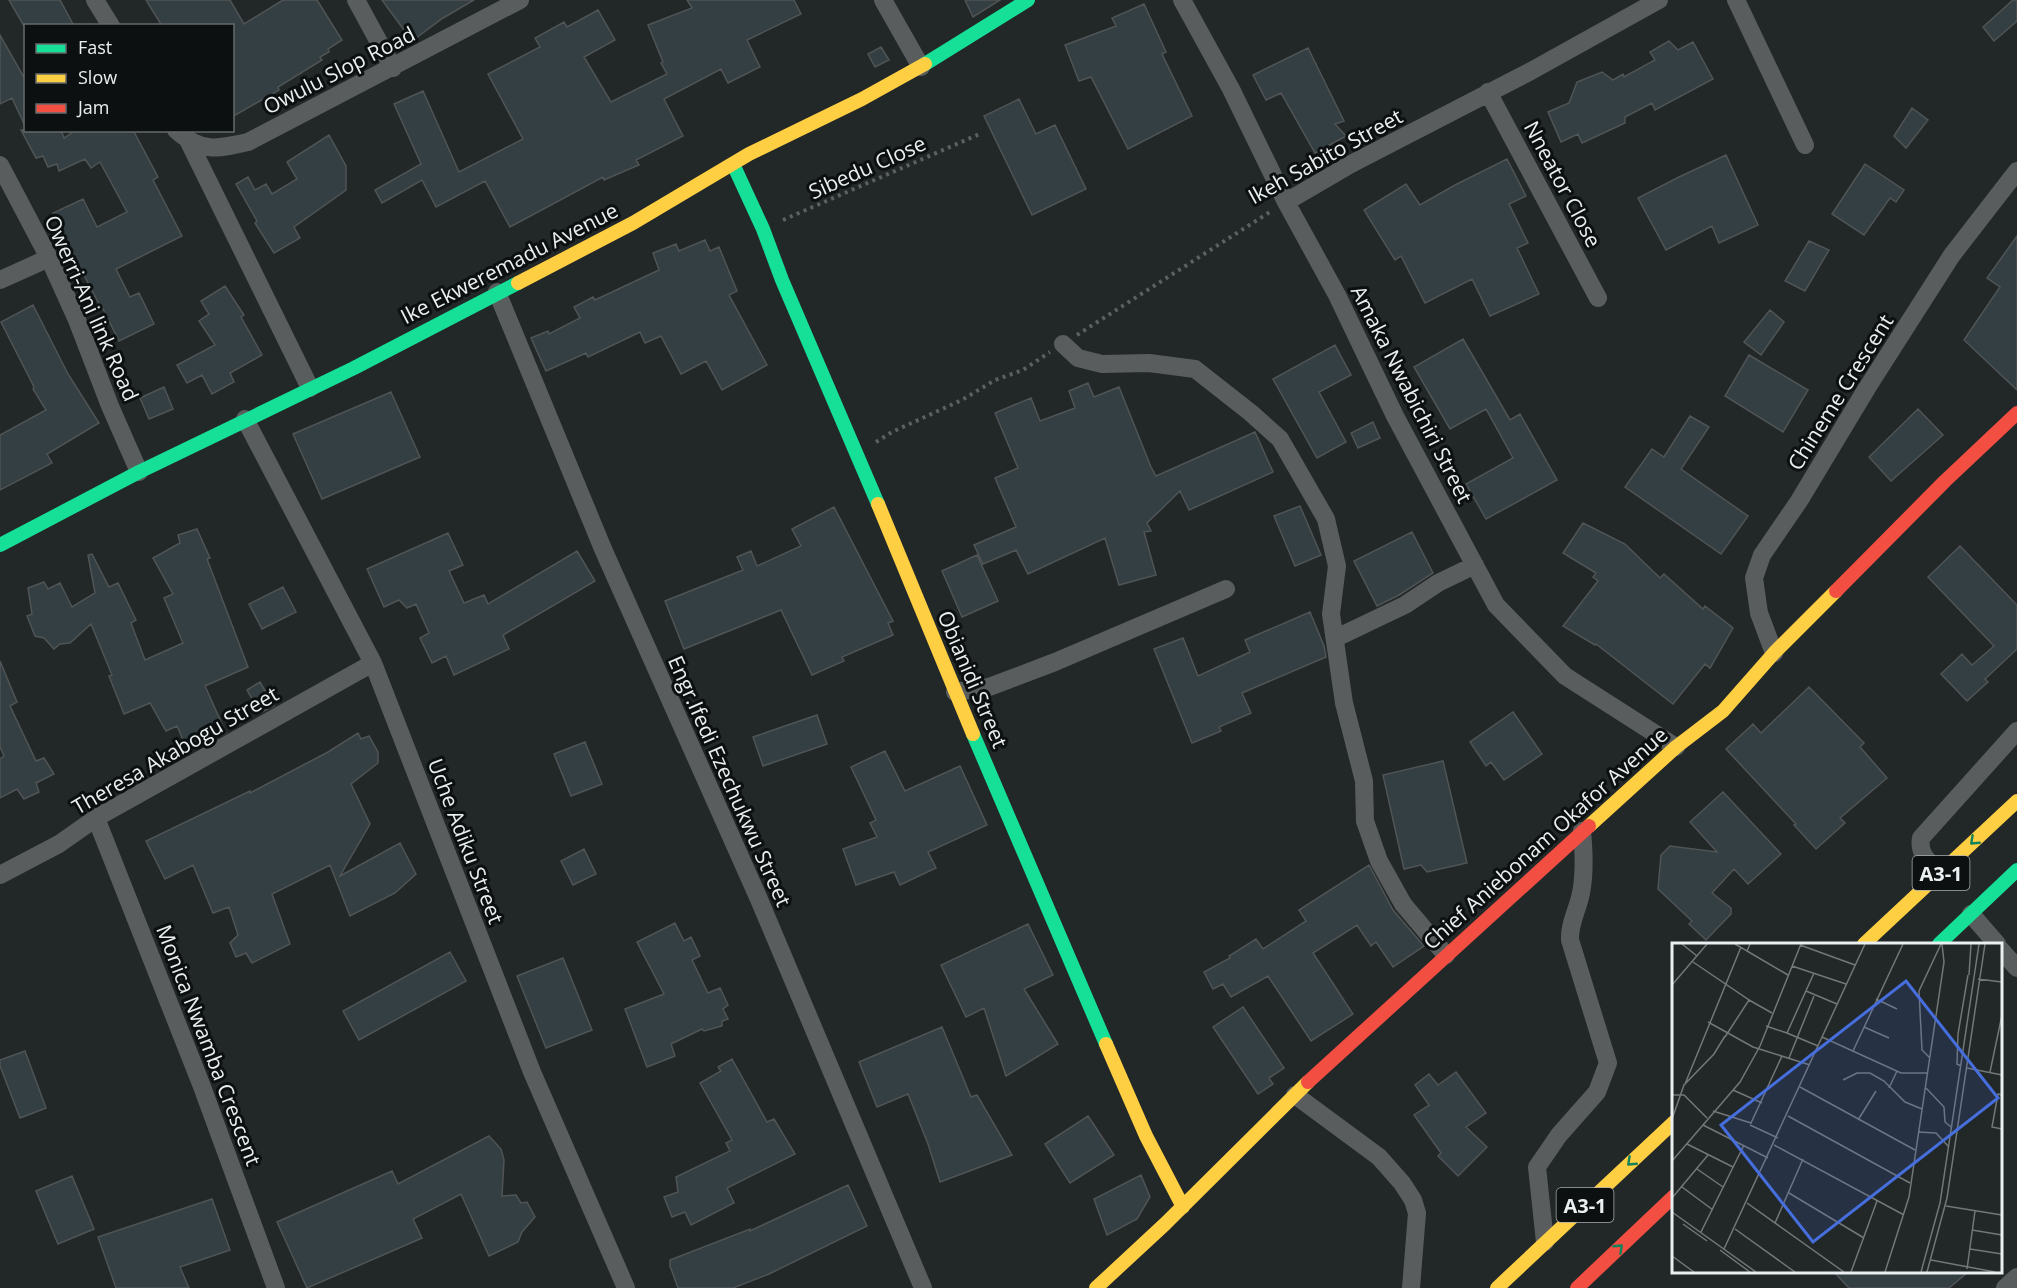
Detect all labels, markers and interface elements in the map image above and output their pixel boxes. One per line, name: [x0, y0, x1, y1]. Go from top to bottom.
street label: Owulu Slop Road: [258, 20, 420, 120]
legend: [24, 24, 234, 132]
text: Fast: [78, 35, 112, 59]
text: Slow: [78, 65, 117, 89]
text: Jam: [76, 95, 110, 119]
street label: Ikeh Sabito Street: [1243, 102, 1407, 210]
street label: Nneator Close: [1518, 116, 1608, 252]
street label: Sibedu Close: [804, 129, 930, 205]
street label: Ike Ekweremadu Avenue: [395, 196, 623, 330]
street label: Owerri-Ani link Road: [38, 211, 146, 405]
street label: Amaka Nwabichiri Street: [1345, 280, 1479, 508]
street label: Chineme Crescent: [1781, 309, 1899, 475]
street label: Obianidi Street: [931, 606, 1015, 752]
street label: Engr.Ifedi Ezechukwu Street: [662, 651, 798, 911]
street label: Theresa Akabogu Street: [67, 679, 283, 821]
street label: Chief Aniebonam Okafor Avenue: [1417, 721, 1673, 955]
street label: Uche Adiku Street: [422, 754, 510, 928]
one-way arrow: [1971, 834, 1981, 845]
road number: A3-1: [1912, 856, 1970, 890]
street label: Monica Nwamba Crescent: [150, 921, 268, 1169]
inset map: [1672, 943, 2002, 1273]
one-way arrow: [1627, 1155, 1638, 1166]
road number: A3-1: [1556, 1188, 1614, 1222]
one-way arrow: [1612, 1244, 1623, 1255]

